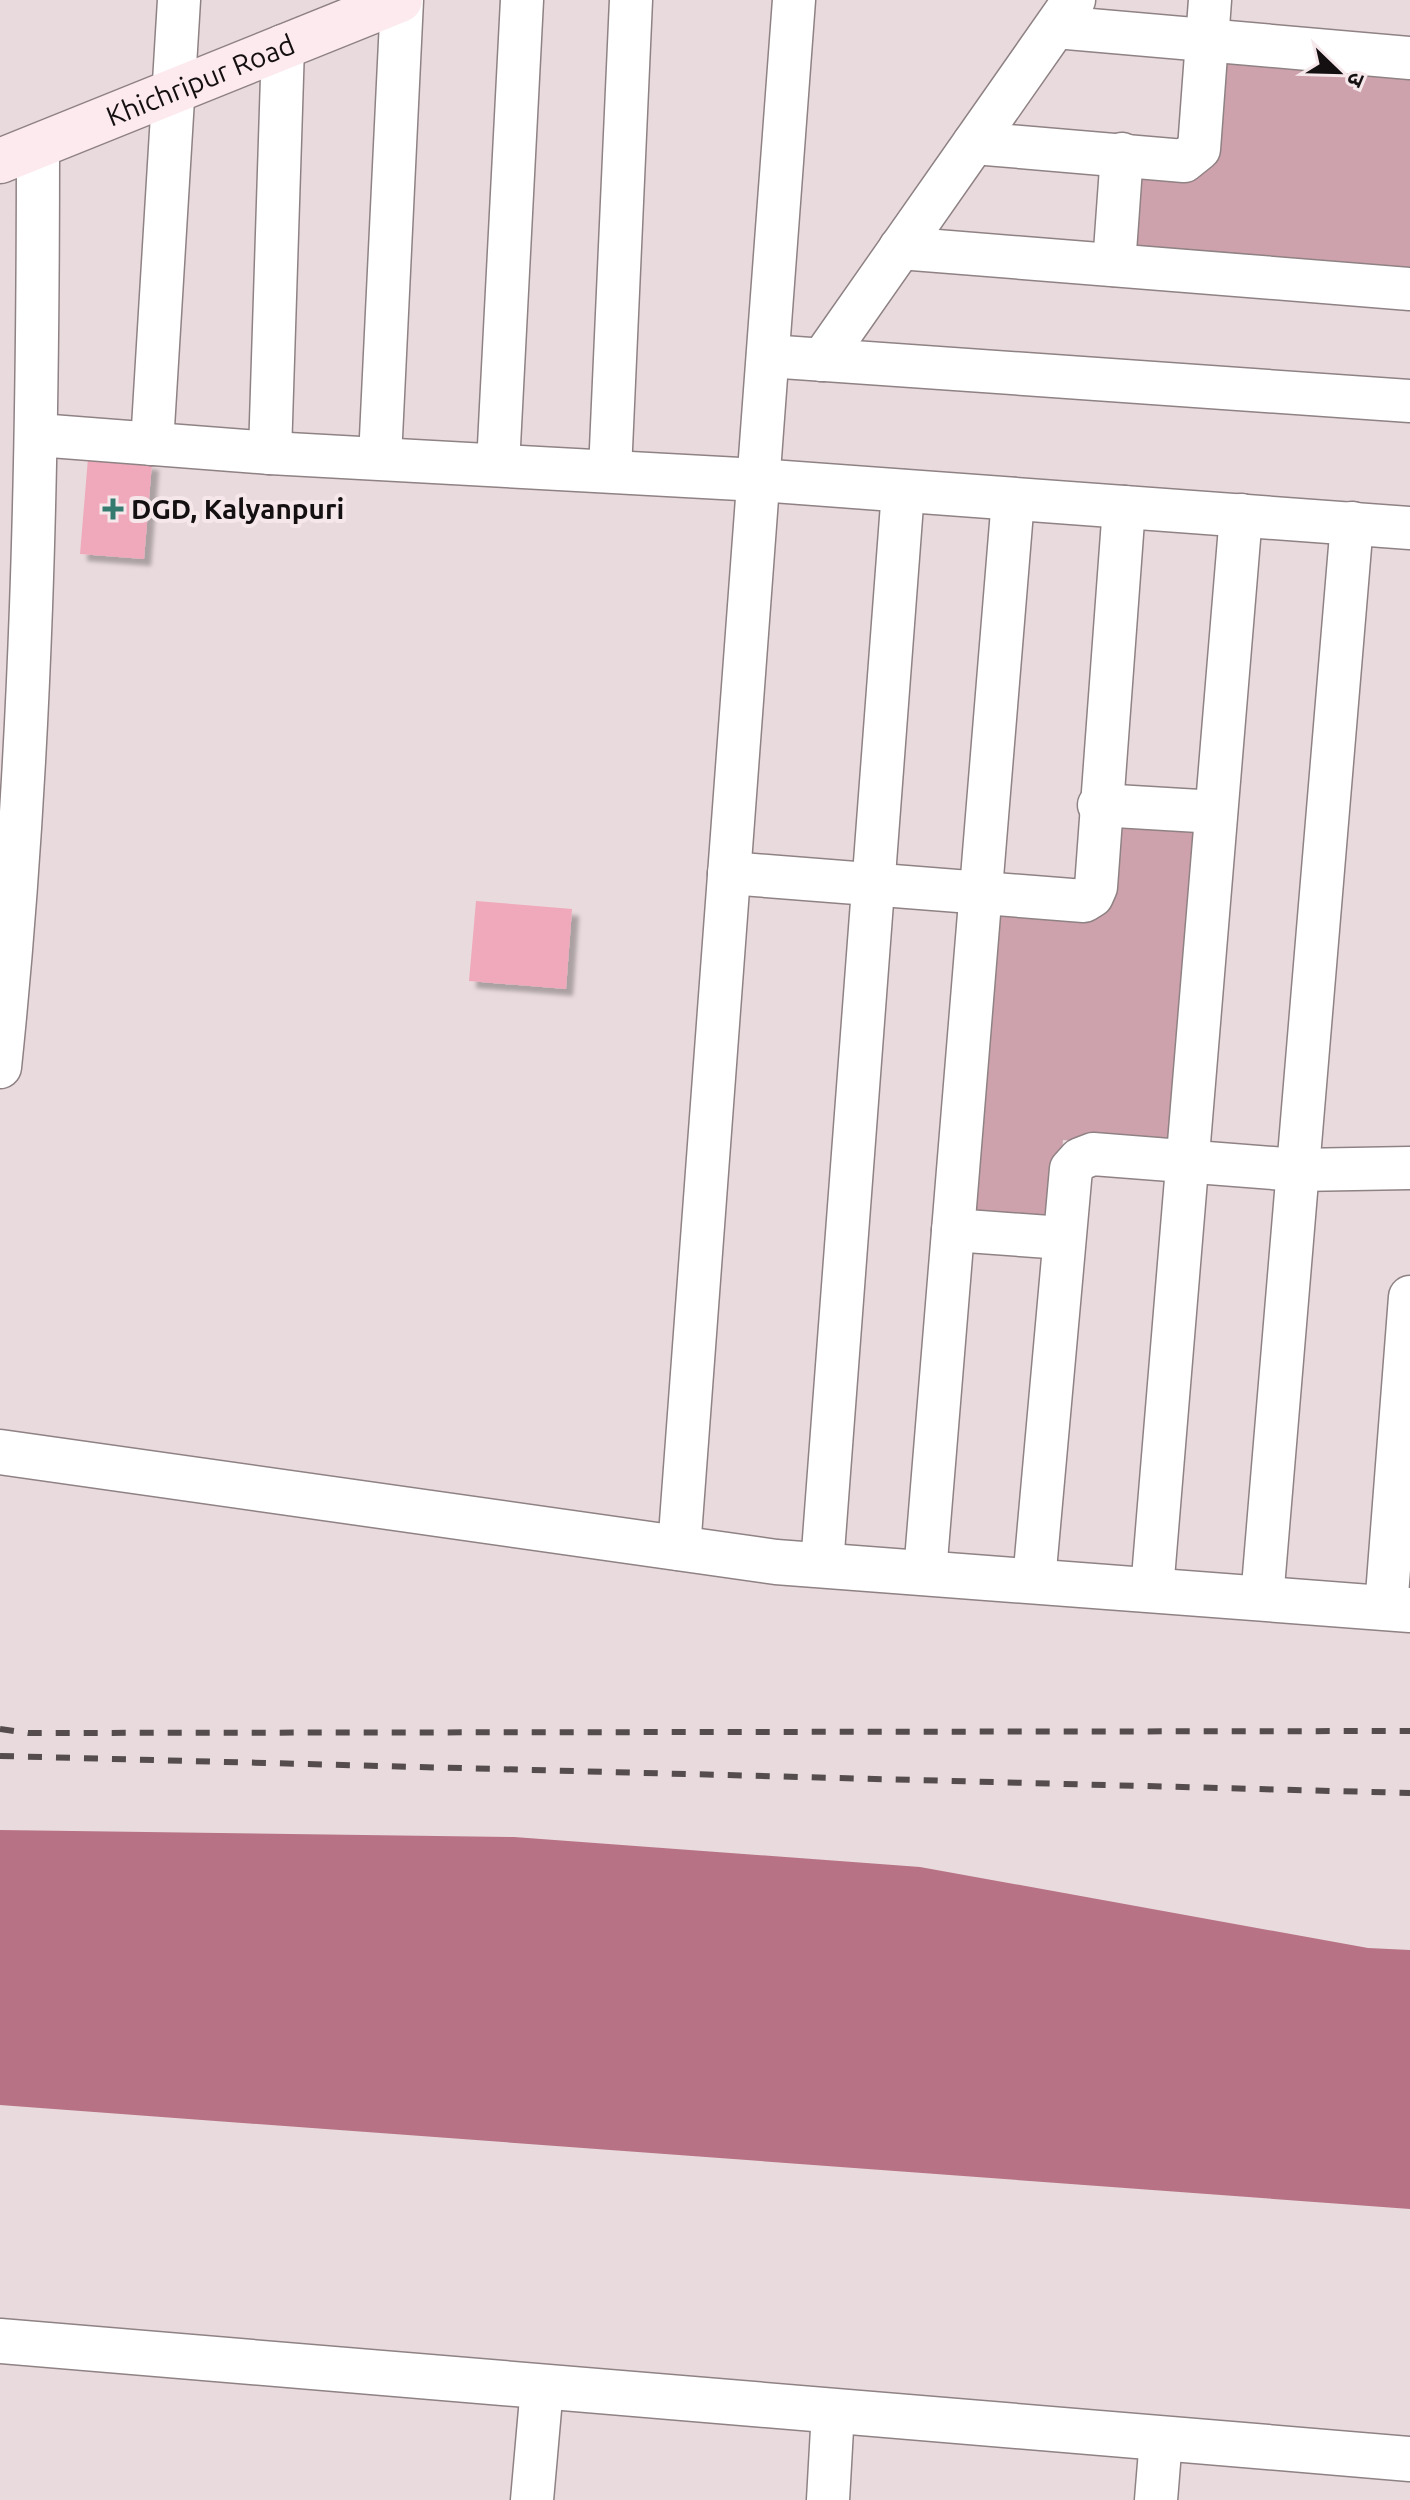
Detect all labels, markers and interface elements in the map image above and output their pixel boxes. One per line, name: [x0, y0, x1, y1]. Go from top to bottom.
street label: Khichripur Road: [101, 28, 299, 132]
north arrow: [1298, 32, 1378, 112]
text: उ: [1342, 69, 1371, 92]
place label: DGD, Kalyanpuri: [131, 493, 344, 524]
marker: DGD, Kalyanpuri: [102, 498, 124, 520]

